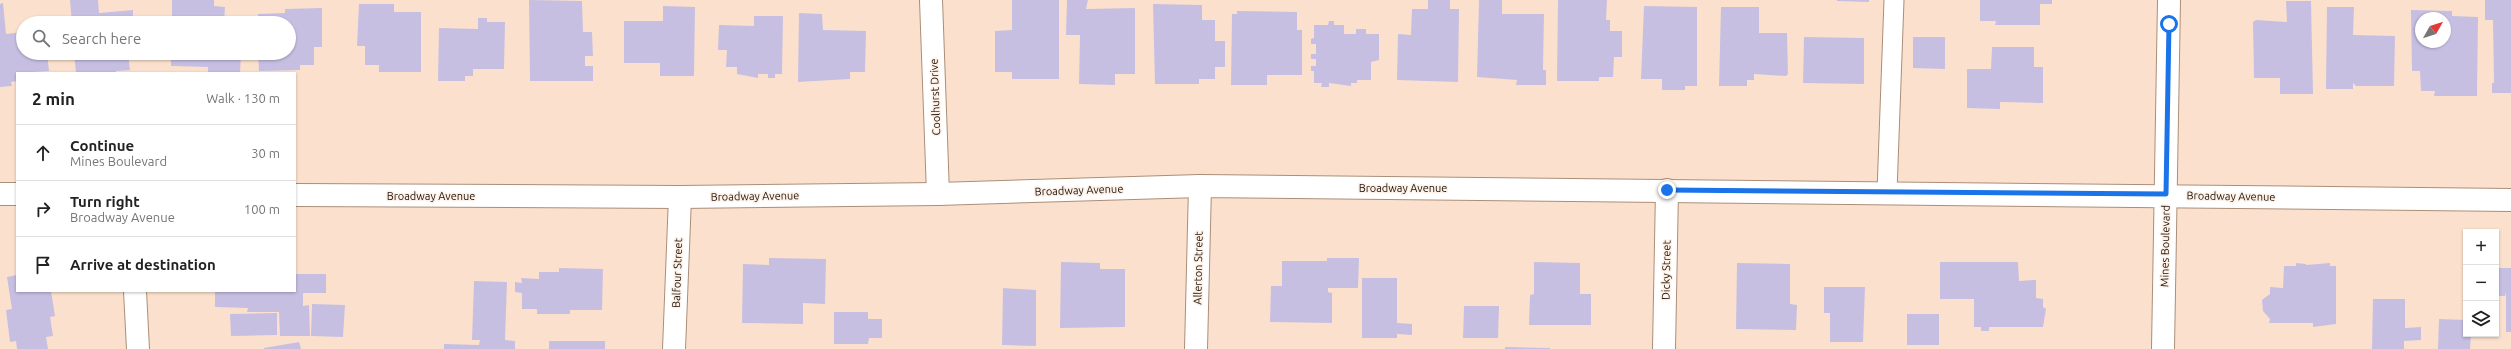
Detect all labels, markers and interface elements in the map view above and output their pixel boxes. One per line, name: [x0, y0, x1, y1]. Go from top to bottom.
north arrow: [2415, 12, 2451, 48]
route start: [2160, 15, 2178, 33]
search box: [16, 16, 296, 60]
icon: search: [30, 27, 52, 49]
text: Search here: [62, 30, 141, 47]
street label: Coolhurst Drive: [928, 58, 942, 136]
text: 2 min: [32, 89, 75, 108]
text: Walk · 130 m: [206, 91, 280, 105]
text: Continue: [70, 137, 134, 154]
icon: ahead: [32, 142, 54, 164]
text: 30 m: [251, 146, 280, 160]
text: Mines Boulevard: [70, 154, 167, 168]
route end: [1658, 181, 1676, 199]
street label: Broadway Avenue: [1034, 182, 1124, 198]
street label: Broadway Avenue: [1359, 182, 1447, 194]
street label: Broadway Avenue: [711, 189, 799, 203]
street label: Broadway Avenue: [2187, 189, 2275, 203]
street label: Broadway Avenue: [387, 190, 475, 202]
text: Turn right: [70, 193, 140, 210]
icon: right: [32, 198, 54, 220]
text: 100 m: [244, 202, 280, 216]
street label: Mines Boulevard: [2158, 205, 2172, 287]
text: Broadway Avenue: [70, 210, 175, 224]
map controls: [2463, 229, 2499, 337]
button: +: [2463, 229, 2499, 265]
street label: Allerton Street: [1191, 231, 1205, 305]
street label: Balfour Street: [670, 237, 684, 308]
street label: Dicky Street: [1659, 239, 1673, 300]
icon: arrive: [32, 254, 54, 276]
text: Arrive at destination: [70, 256, 216, 273]
button: −: [2463, 265, 2499, 301]
button: layers: [2463, 301, 2499, 337]

